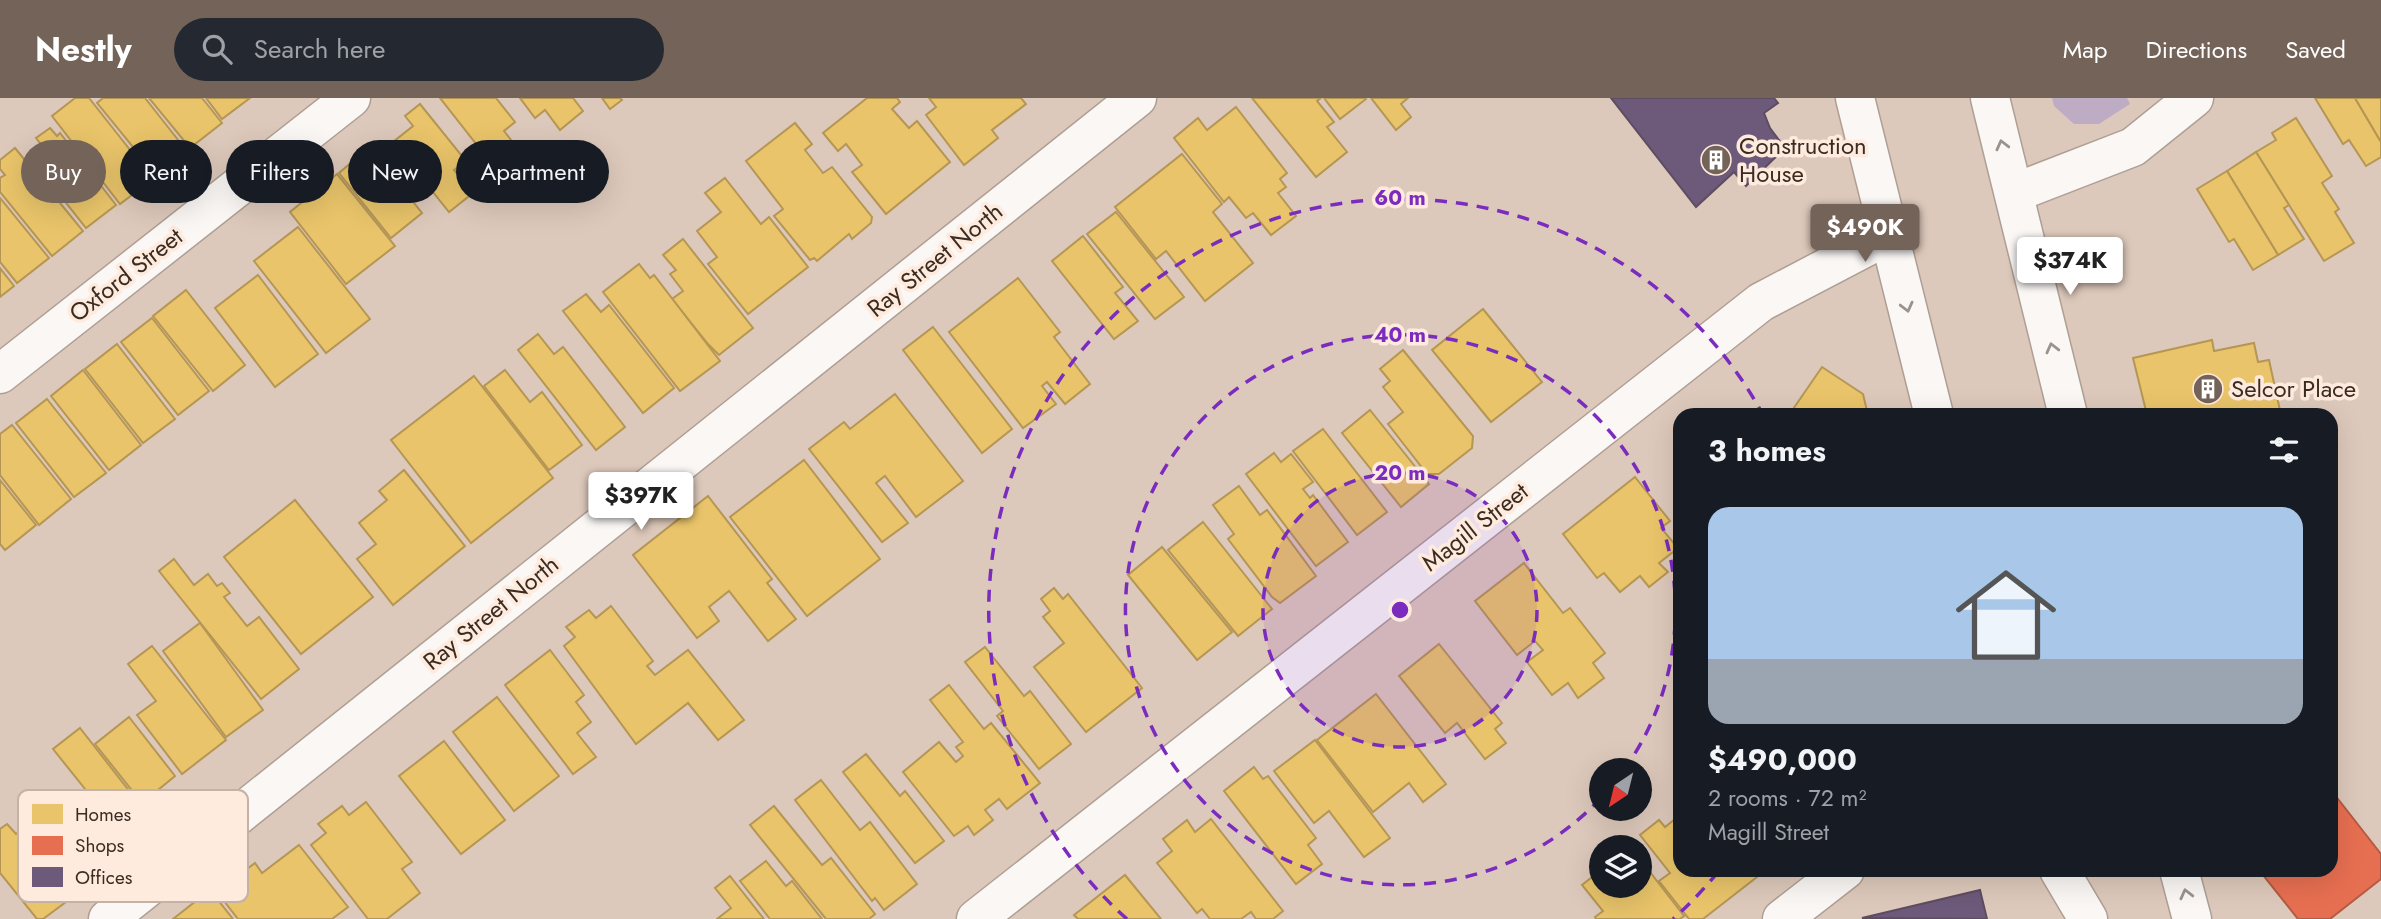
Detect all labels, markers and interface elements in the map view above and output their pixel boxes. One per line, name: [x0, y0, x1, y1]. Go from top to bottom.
search box: [174, 18, 664, 81]
text: Nestly: [35, 26, 132, 73]
icon: search: [198, 30, 236, 68]
text: Search here: [254, 30, 385, 68]
text: Map: [2063, 32, 2108, 67]
text: Directions: [2146, 32, 2247, 67]
text: Saved: [2285, 32, 2346, 67]
place label: Construction House: [1739, 128, 1867, 191]
one-way arrow: [1996, 139, 2010, 151]
chip: Buy: [21, 140, 106, 203]
chip: Rent: [120, 140, 212, 203]
chip: Filters: [226, 140, 334, 203]
chip: New: [348, 140, 442, 203]
chip: Apartment: [456, 140, 609, 203]
building icon: Construction House: [1699, 143, 1733, 177]
text: 60 m: [1374, 183, 1426, 213]
street label: Ray Street North: [859, 194, 1010, 325]
pin: $490K: [1816, 204, 1914, 264]
text: $490K: [1826, 210, 1904, 244]
street label: Oxford Street: [62, 219, 190, 330]
pin: $374K: [2021, 238, 2119, 297]
text: $374K: [2033, 243, 2107, 277]
one-way arrow: [1899, 301, 1913, 313]
text: 40 m: [1374, 320, 1426, 350]
one-way arrow: [2046, 343, 2060, 355]
place label: Selcor Place: [2231, 371, 2356, 406]
building icon: Selcor Place: [2191, 372, 2225, 406]
text: 3 homes: [1708, 429, 1826, 472]
icon: filters: [2265, 431, 2303, 469]
text: 20 m: [1374, 458, 1426, 488]
pin: $397K: [592, 472, 690, 532]
street label: Magill Street: [1414, 474, 1535, 579]
text: $397K: [604, 478, 678, 512]
street label: Ray Street North: [415, 547, 566, 678]
icon: home: [1943, 552, 2069, 678]
centre of rings: [1388, 598, 1412, 622]
text: $490,000: [1708, 738, 1857, 781]
north arrow: [1589, 758, 1652, 821]
map controls: [1589, 758, 1652, 898]
text: 2 rooms · 72 m²: [1708, 781, 1867, 815]
legend: [18, 790, 248, 902]
text: Homes: [75, 801, 132, 828]
text: Magill Street: [1708, 815, 1829, 849]
text: Shops: [75, 832, 125, 859]
button: layers: [1589, 835, 1652, 898]
text: Offices: [75, 864, 133, 891]
one-way arrow: [2180, 889, 2194, 901]

